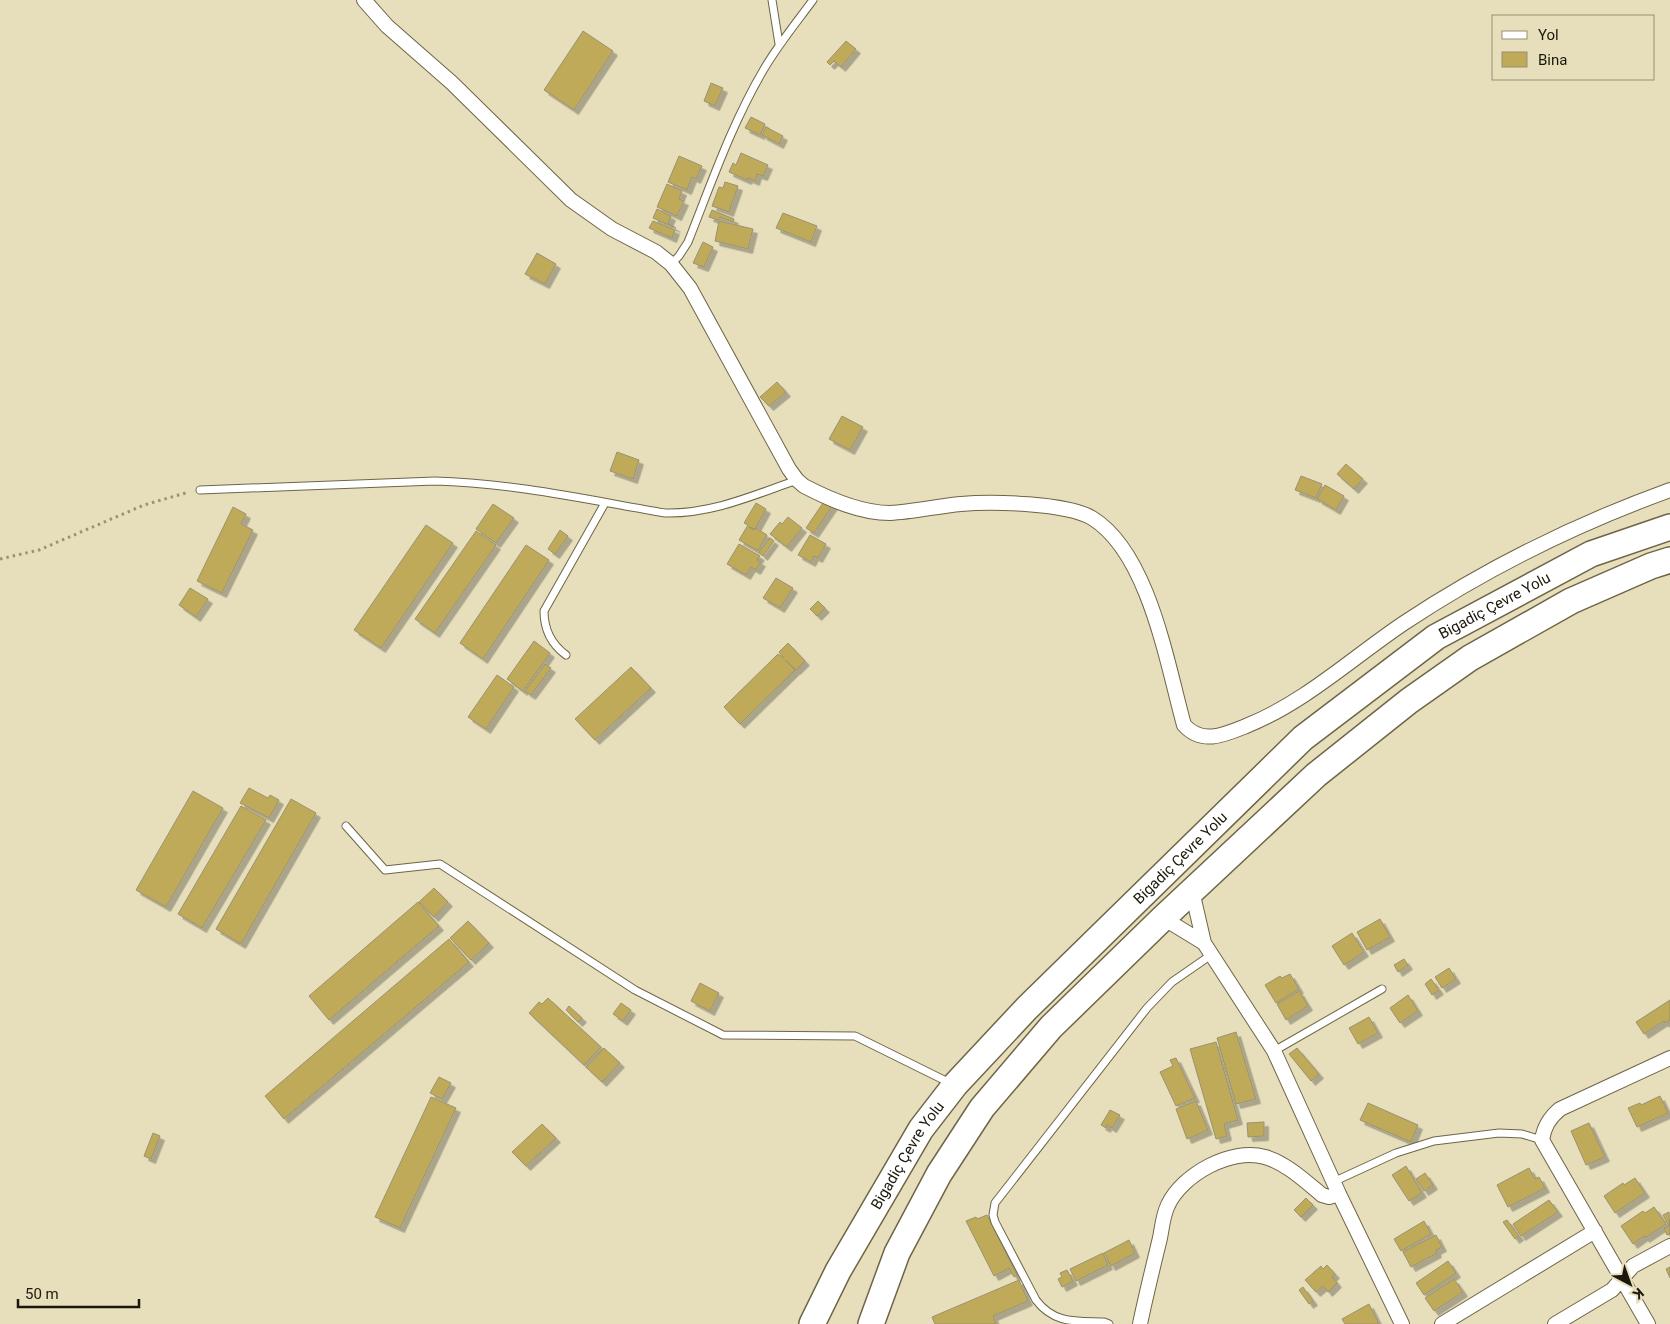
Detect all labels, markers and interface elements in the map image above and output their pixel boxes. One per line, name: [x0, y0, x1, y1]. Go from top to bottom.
legend: [1492, 15, 1655, 80]
text: Yol: [1538, 26, 1559, 44]
text: Bina: [1538, 51, 1567, 69]
street label: Bigadiç Çevre Yolu: [1436, 568, 1553, 643]
street label: Bigadiç Çevre Yolu: [1130, 808, 1231, 908]
street label: Bigadiç Çevre Yolu: [867, 1098, 948, 1213]
north arrow: [1605, 1259, 1655, 1309]
scale bar: [18, 1276, 139, 1308]
text: 50 m: [25, 1285, 59, 1303]
text: K: [1630, 1285, 1647, 1303]

